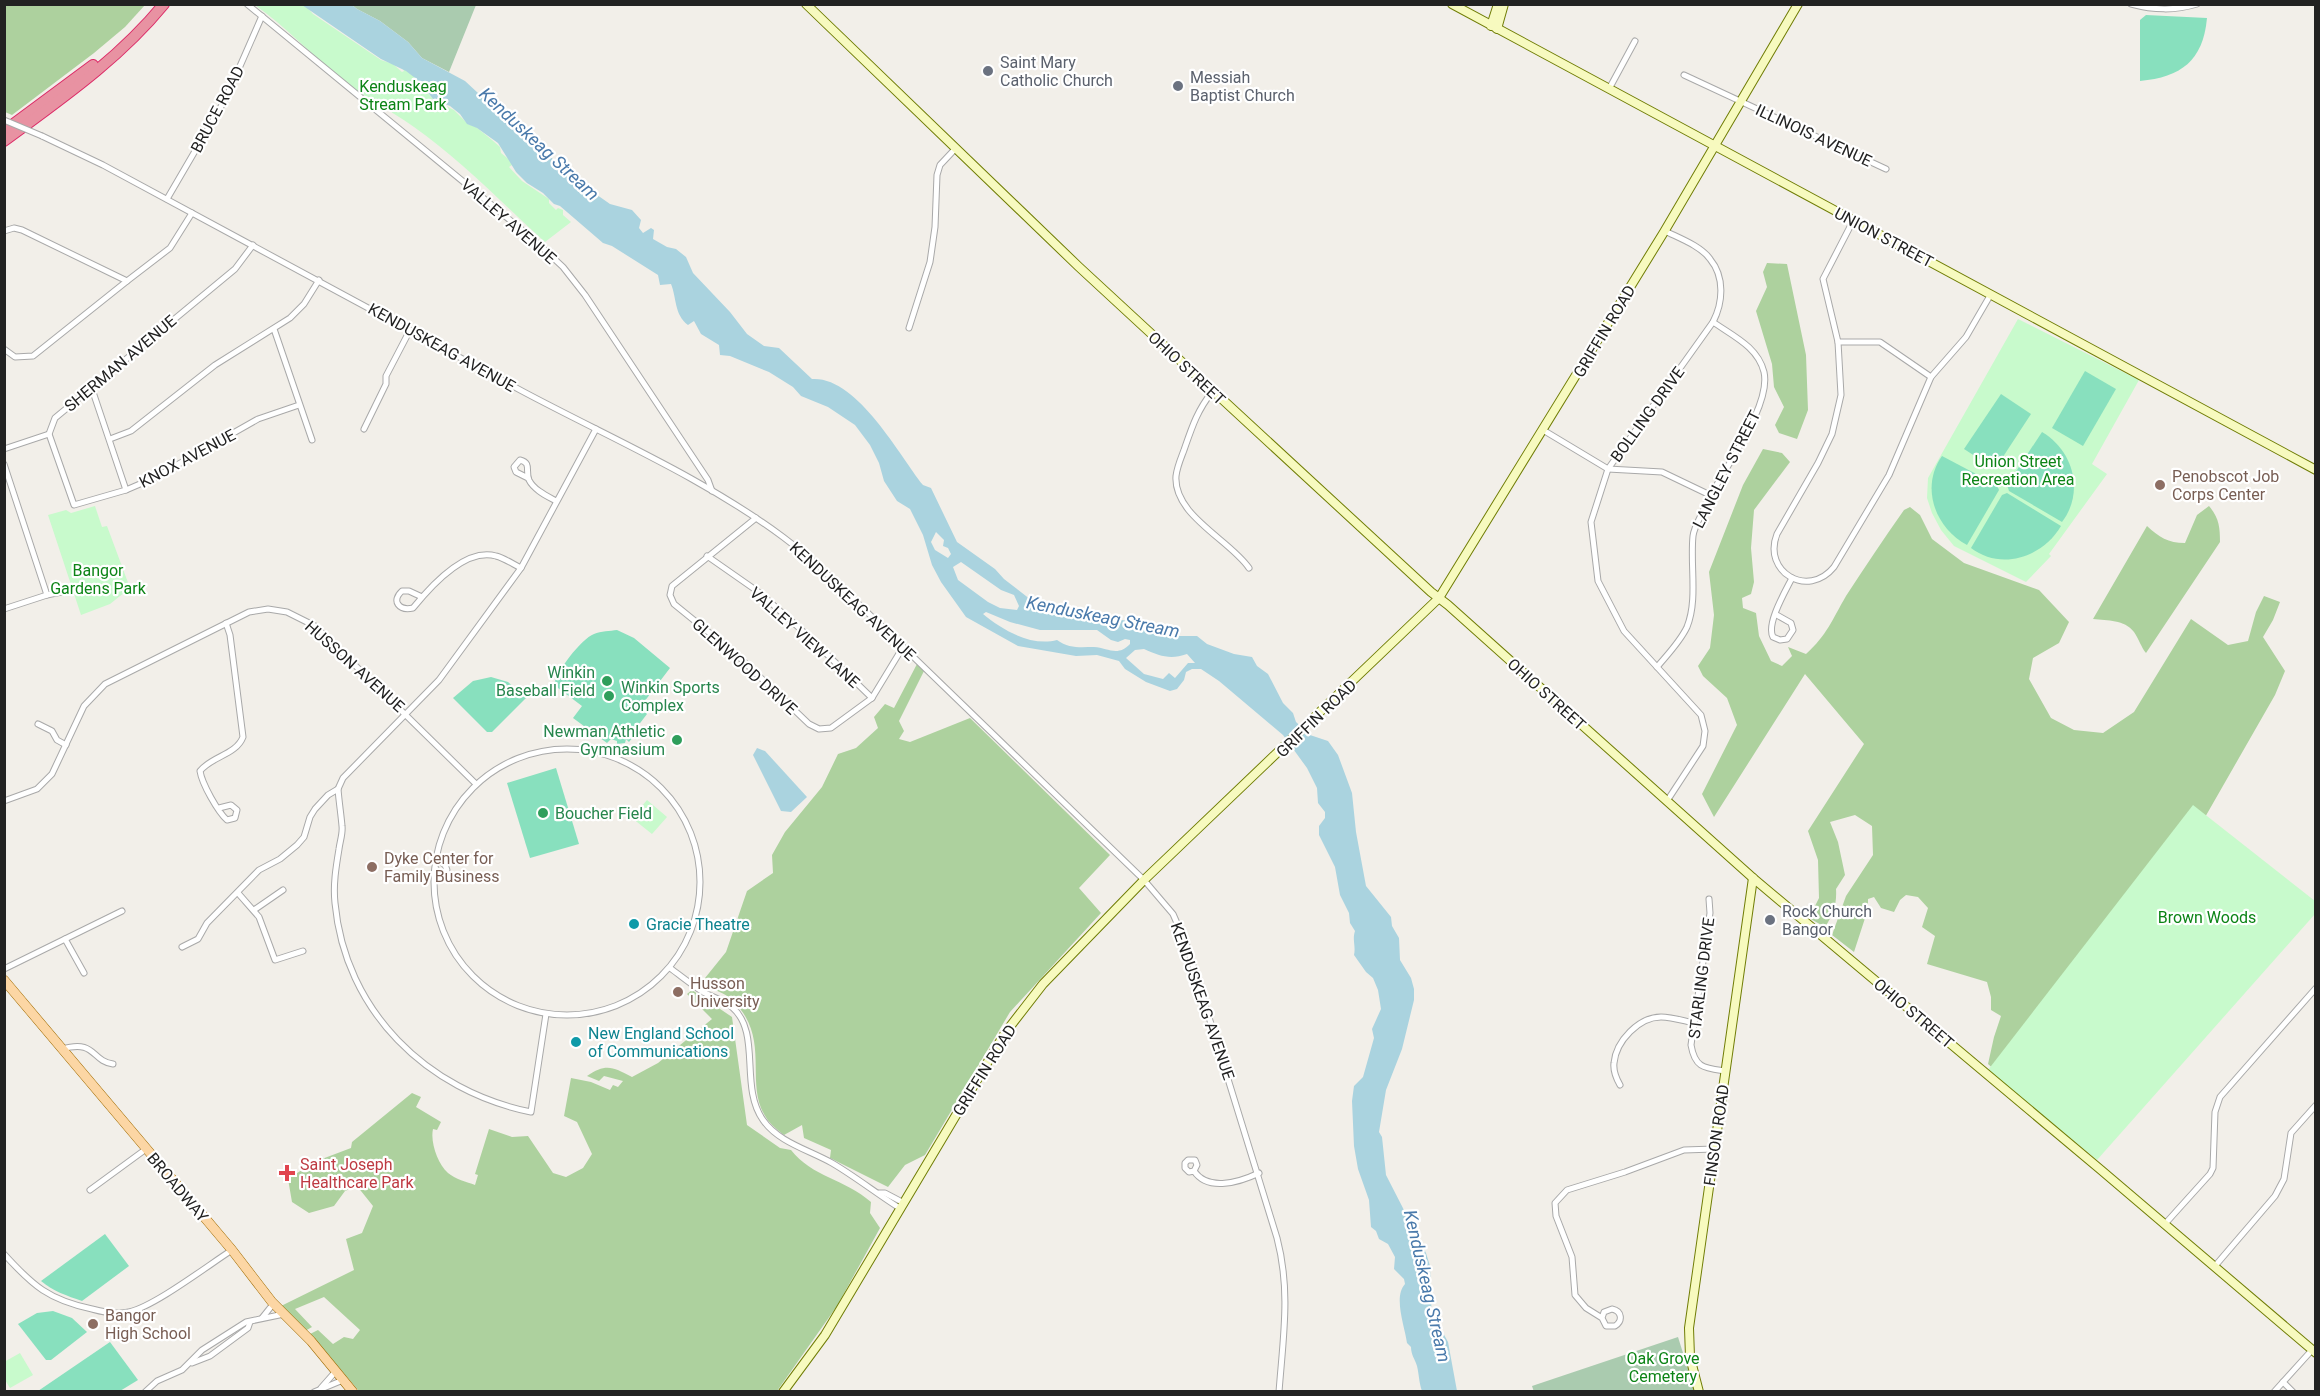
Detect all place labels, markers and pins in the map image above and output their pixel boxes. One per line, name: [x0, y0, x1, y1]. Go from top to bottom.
place label: Saint Mary Catholic Church: [1000, 53, 1113, 90]
marker: Saint Mary Catholic Church: [981, 64, 995, 78]
place label: Messiah Baptist Church: [1190, 68, 1295, 105]
marker: Messiah Baptist Church: [1171, 79, 1185, 93]
place label: Penobscot Job Corps Center: [2172, 467, 2279, 504]
marker: Penobscot Job Corps Center: [2153, 478, 2167, 492]
place label: Winkin Baseball Field: [496, 663, 595, 700]
marker: Winkin Baseball Field: [600, 674, 614, 688]
place label: Winkin Sports Complex: [621, 678, 720, 715]
marker: Winkin Sports Complex: [602, 689, 616, 703]
place label: Newman Athletic Gymnasium: [543, 722, 665, 759]
marker: Newman Athletic Gymnasium: [670, 733, 684, 747]
place label: Boucher Field: [555, 804, 652, 823]
marker: Boucher Field: [536, 806, 550, 820]
place label: Dyke Center for Family Business: [384, 849, 499, 886]
marker: Dyke Center for Family Business: [365, 860, 379, 874]
place label: Rock Church Bangor: [1782, 902, 1872, 939]
marker: Rock Church Bangor: [1763, 913, 1777, 927]
place label: Gracie Theatre: [646, 915, 750, 934]
marker: Gracie Theatre: [627, 917, 641, 931]
place label: Husson University: [690, 974, 760, 1011]
marker: Husson University: [671, 985, 685, 999]
place label: New England School of Communications: [588, 1024, 734, 1061]
marker: New England School of Communications: [569, 1035, 583, 1049]
place label: Saint Joseph Healthcare Park: [300, 1155, 414, 1192]
marker: Saint Joseph Healthcare Park: [278, 1164, 296, 1182]
place label: Bangor High School: [105, 1306, 191, 1343]
marker: Bangor High School: [86, 1317, 100, 1331]

